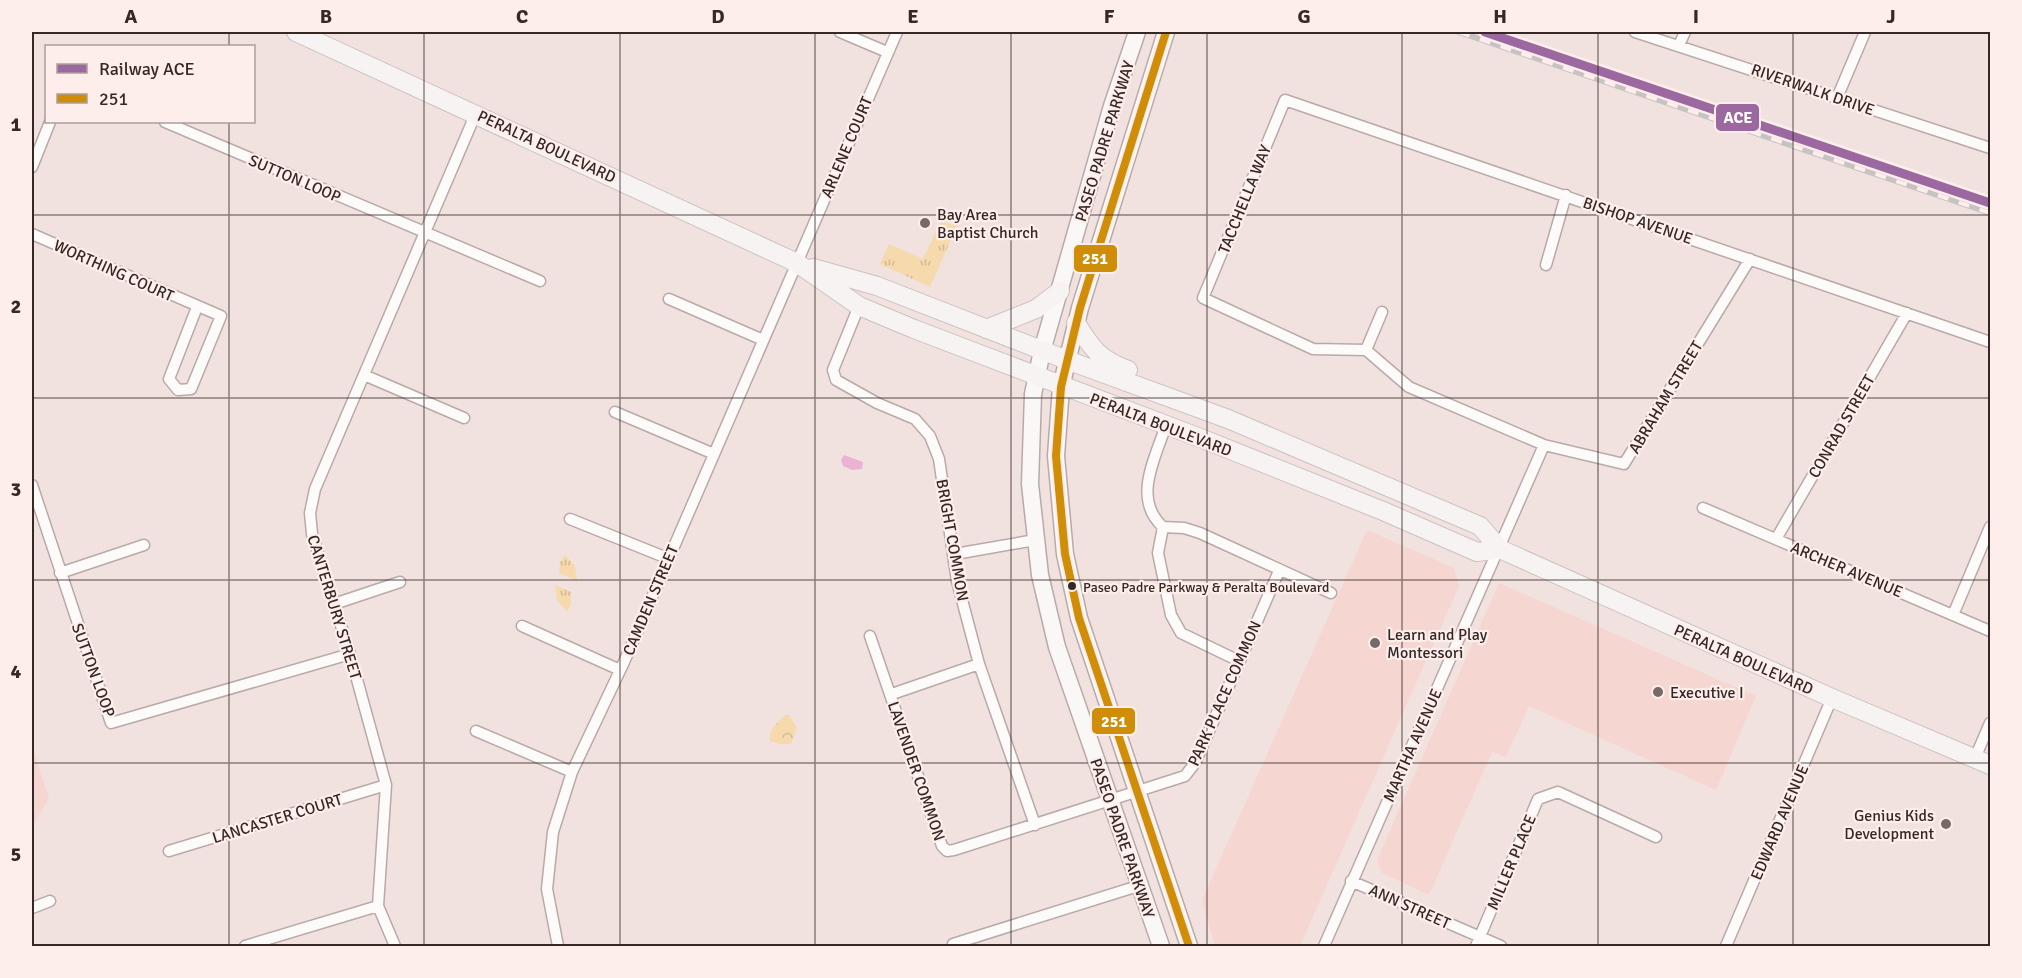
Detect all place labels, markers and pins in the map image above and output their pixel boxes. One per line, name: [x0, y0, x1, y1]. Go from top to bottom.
place label: Bay Area Baptist Church: [937, 205, 1038, 243]
marker: Bay Area Baptist Church: [918, 216, 932, 230]
place label: Paseo Padre Parkway & Peralta Boulevard: [1083, 579, 1329, 596]
marker: Paseo Padre Parkway & Peralta Boulevard: [1066, 580, 1078, 592]
place label: Learn and Play Montessori: [1387, 625, 1488, 663]
marker: Learn and Play Montessori: [1368, 636, 1382, 650]
place label: Executive I: [1670, 683, 1744, 703]
marker: Executive I: [1651, 685, 1665, 699]
place label: Genius Kids Development: [1844, 806, 1934, 844]
marker: Genius Kids Development: [1939, 817, 1953, 831]

